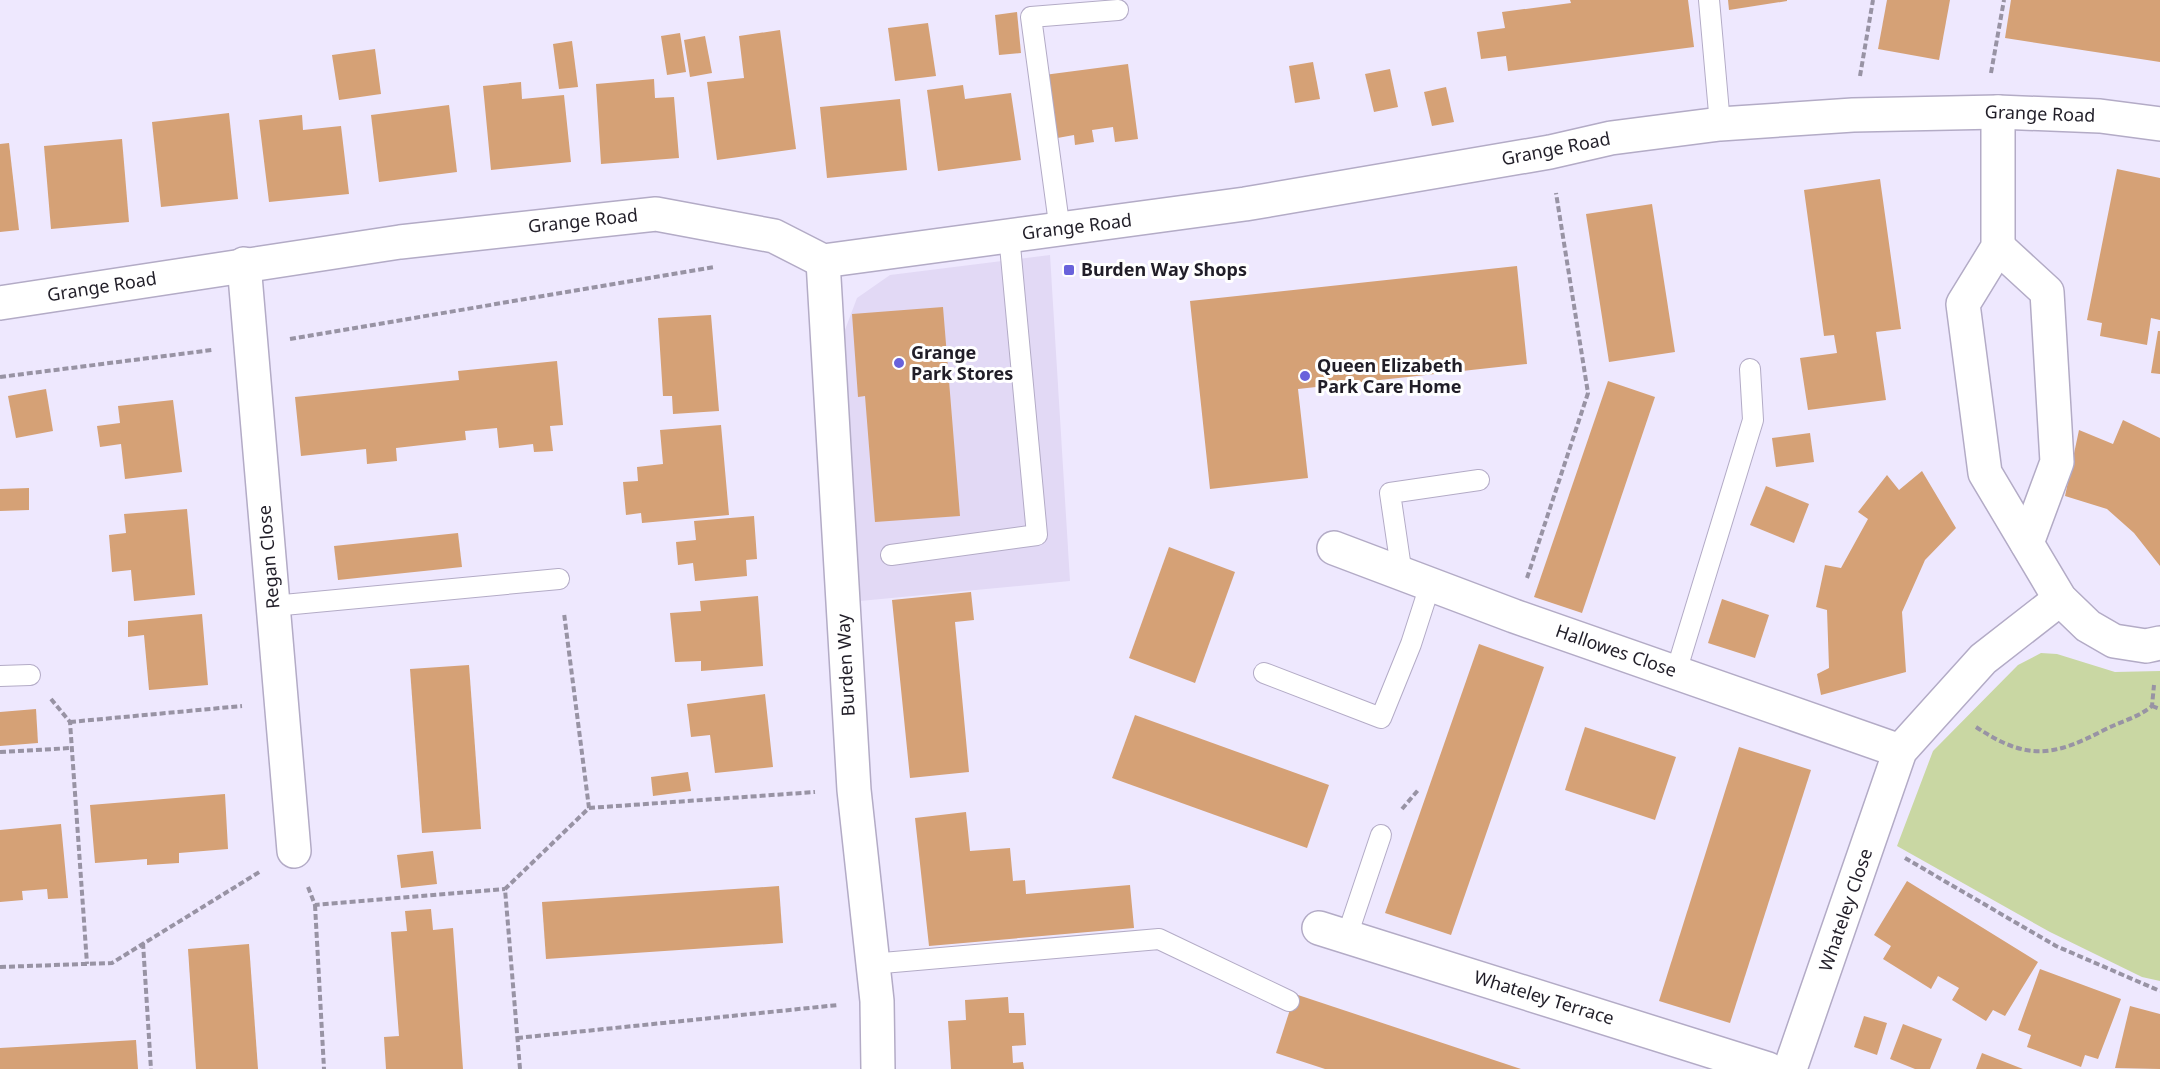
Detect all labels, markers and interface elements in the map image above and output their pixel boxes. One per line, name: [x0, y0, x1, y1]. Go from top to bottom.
street label: Grange Road: [1984, 99, 2096, 127]
street label: Grange Road: [1499, 126, 1612, 170]
street label: Grange Road: [527, 202, 639, 238]
street label: Grange Road: [1021, 207, 1133, 245]
place label: Burden Way Shops: [1081, 257, 1247, 281]
marker: Burden Way Shops: [1062, 263, 1076, 277]
street label: Grange Road: [45, 266, 158, 307]
place label: Grange Park Stores: [911, 340, 1013, 385]
place label: Queen Elizabeth Park Care Home: [1317, 353, 1463, 398]
marker: Grange Park Stores: [892, 356, 906, 370]
marker: Queen Elizabeth Park Care Home: [1298, 369, 1312, 383]
street label: Regan Close: [252, 504, 284, 610]
street label: Burden Way: [830, 612, 860, 717]
street label: Hallowes Close: [1553, 618, 1680, 682]
street label: Whateley Close: [1813, 845, 1877, 974]
street label: Whateley Terrace: [1471, 964, 1617, 1030]

